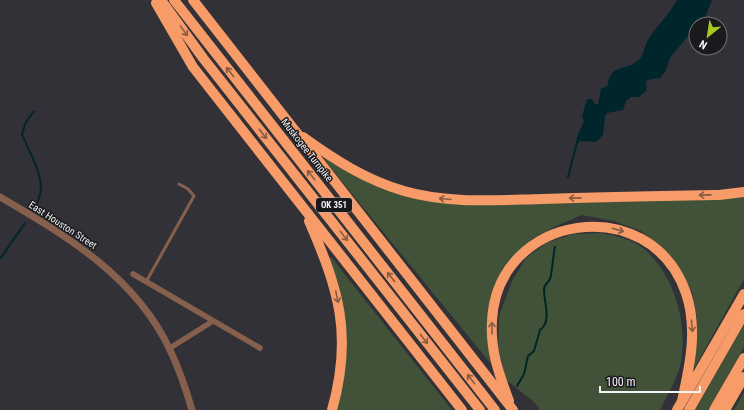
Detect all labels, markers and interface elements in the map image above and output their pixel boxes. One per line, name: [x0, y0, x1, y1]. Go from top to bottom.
north arrow: [688, 16, 728, 56]
one-way arrow: [180, 26, 188, 37]
text: N: [697, 37, 709, 52]
one-way arrow: [226, 67, 235, 78]
street label: Muskogee Turnpike: [279, 116, 335, 184]
one-way arrow: [259, 129, 268, 140]
one-way arrow: [306, 169, 315, 180]
one-way arrow: [699, 191, 712, 199]
one-way arrow: [569, 194, 582, 202]
one-way arrow: [439, 195, 452, 202]
road number: OK 351: [316, 198, 352, 212]
street label: East Houston Street: [27, 199, 99, 251]
one-way arrow: [611, 226, 624, 234]
one-way arrow: [339, 231, 348, 242]
one-way arrow: [386, 272, 395, 283]
one-way arrow: [334, 290, 342, 303]
one-way arrow: [688, 319, 695, 332]
one-way arrow: [488, 322, 496, 335]
one-way arrow: [420, 333, 428, 344]
scale bar: [600, 368, 700, 394]
one-way arrow: [467, 374, 475, 385]
text: 100 m: [606, 375, 636, 389]

